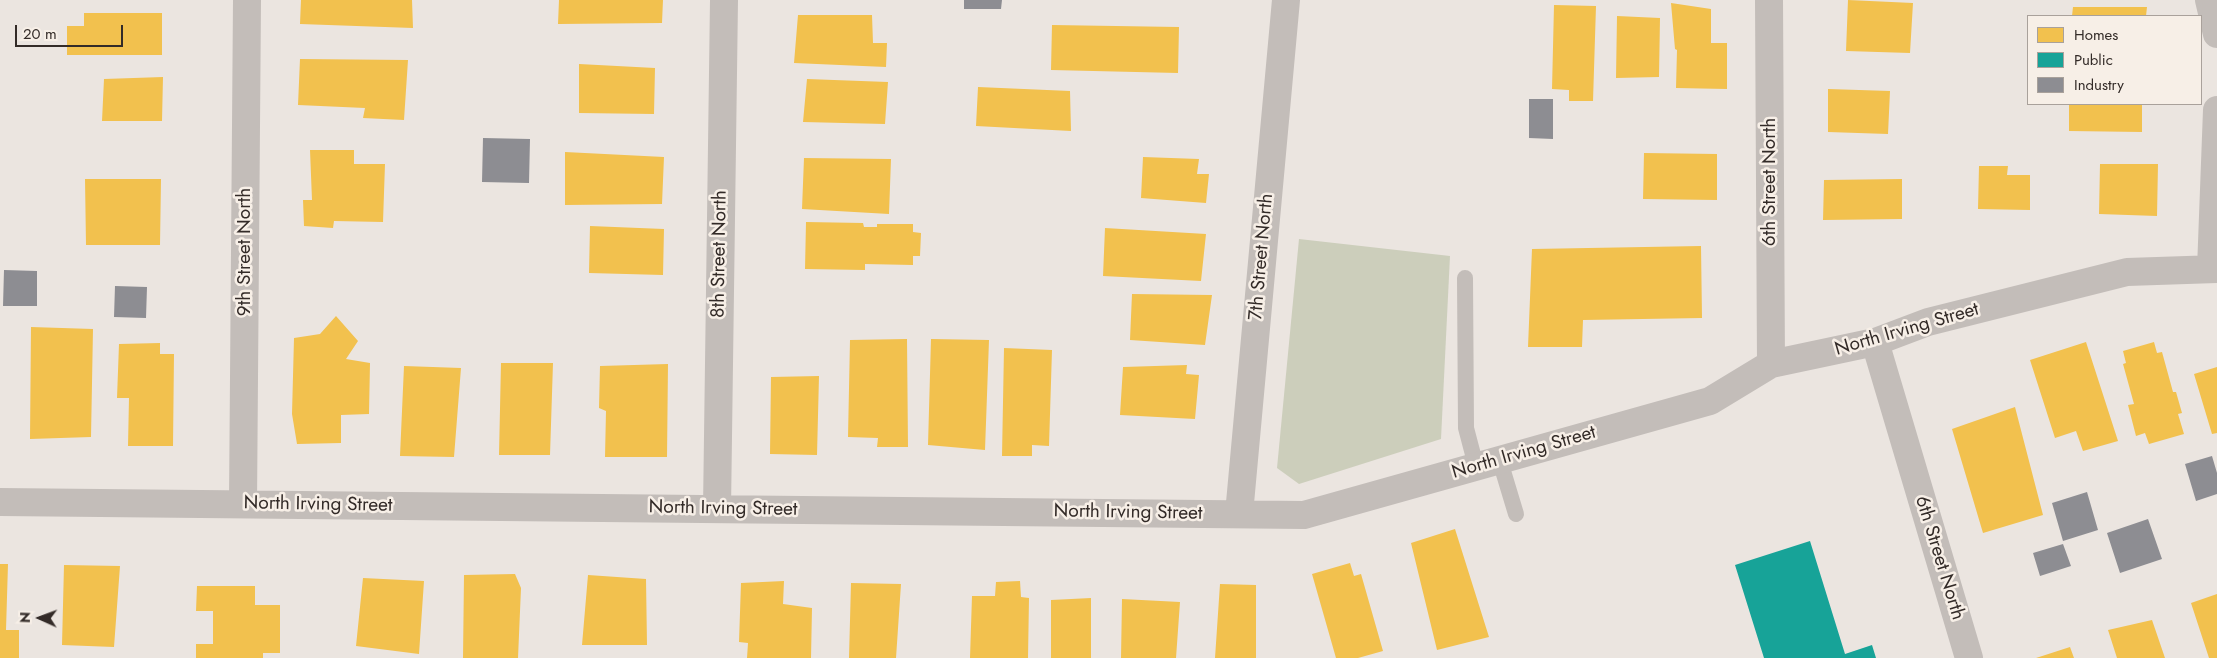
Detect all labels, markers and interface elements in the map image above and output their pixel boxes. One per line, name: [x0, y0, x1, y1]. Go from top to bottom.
scale bar: [18, 15, 125, 47]
legend: [2027, 15, 2202, 105]
text: 20 m: [23, 23, 57, 45]
text: Homes: [2074, 24, 2118, 46]
text: Public: [2074, 49, 2113, 71]
text: Industry: [2074, 74, 2124, 96]
street label: 6th Street North: [1759, 118, 1781, 246]
street label: 9th Street North: [234, 188, 256, 316]
street label: 8th Street North: [707, 190, 733, 318]
street label: 7th Street North: [1245, 193, 1279, 321]
street label: North Irving Street: [1832, 299, 1982, 361]
street label: North Irving Street: [1449, 422, 1599, 484]
street label: North Irving Street: [243, 492, 393, 518]
street label: 6th Street North: [1909, 493, 1969, 623]
street label: North Irving Street: [648, 496, 798, 522]
street label: North Irving Street: [1053, 500, 1203, 526]
north arrow: [15, 593, 65, 643]
text: N: [15, 612, 35, 623]

